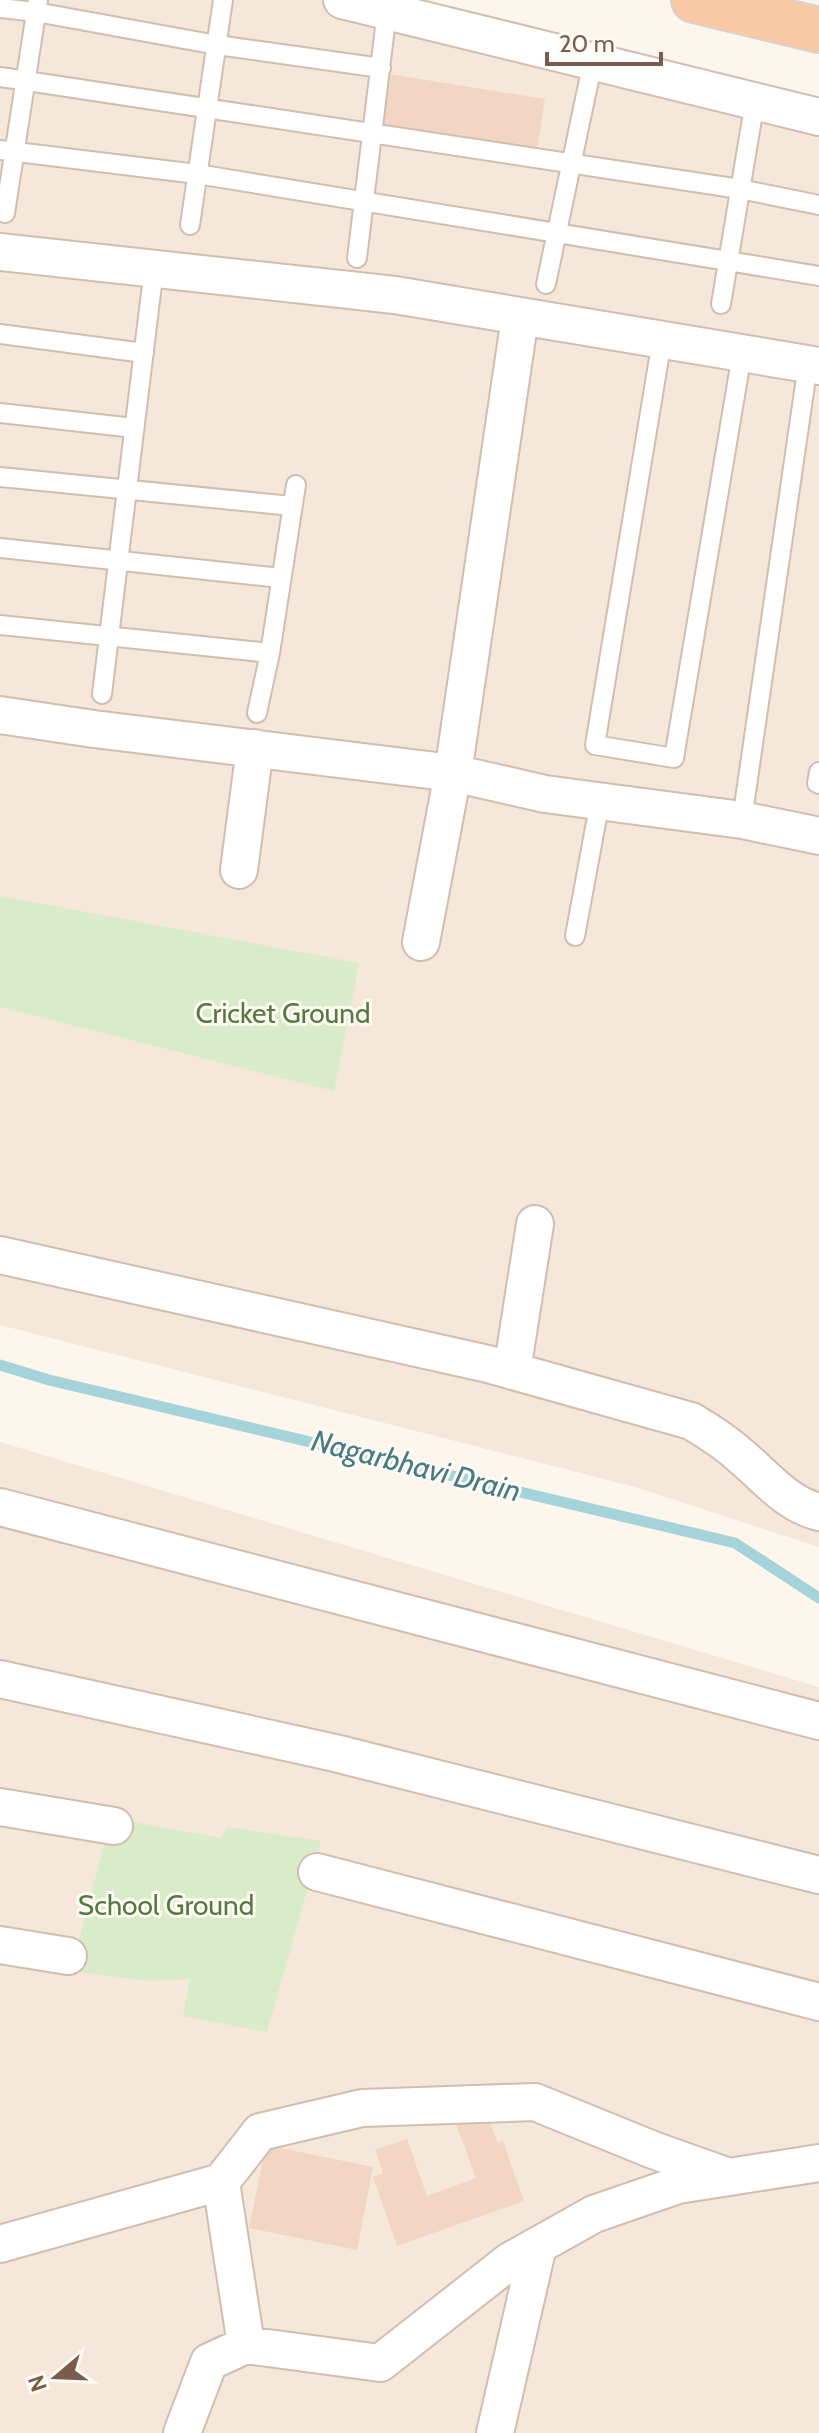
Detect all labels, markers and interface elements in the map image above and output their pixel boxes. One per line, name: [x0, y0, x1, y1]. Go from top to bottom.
scale bar: [547, 16, 661, 66]
text: 20 m: [559, 29, 615, 58]
park label: Cricket Ground: [196, 996, 370, 1030]
water label: Nagarbhavi Drain: [308, 1422, 525, 1509]
park label: School Ground: [78, 1888, 254, 1922]
north arrow: [16, 2337, 96, 2417]
text: N: [22, 2372, 53, 2395]

